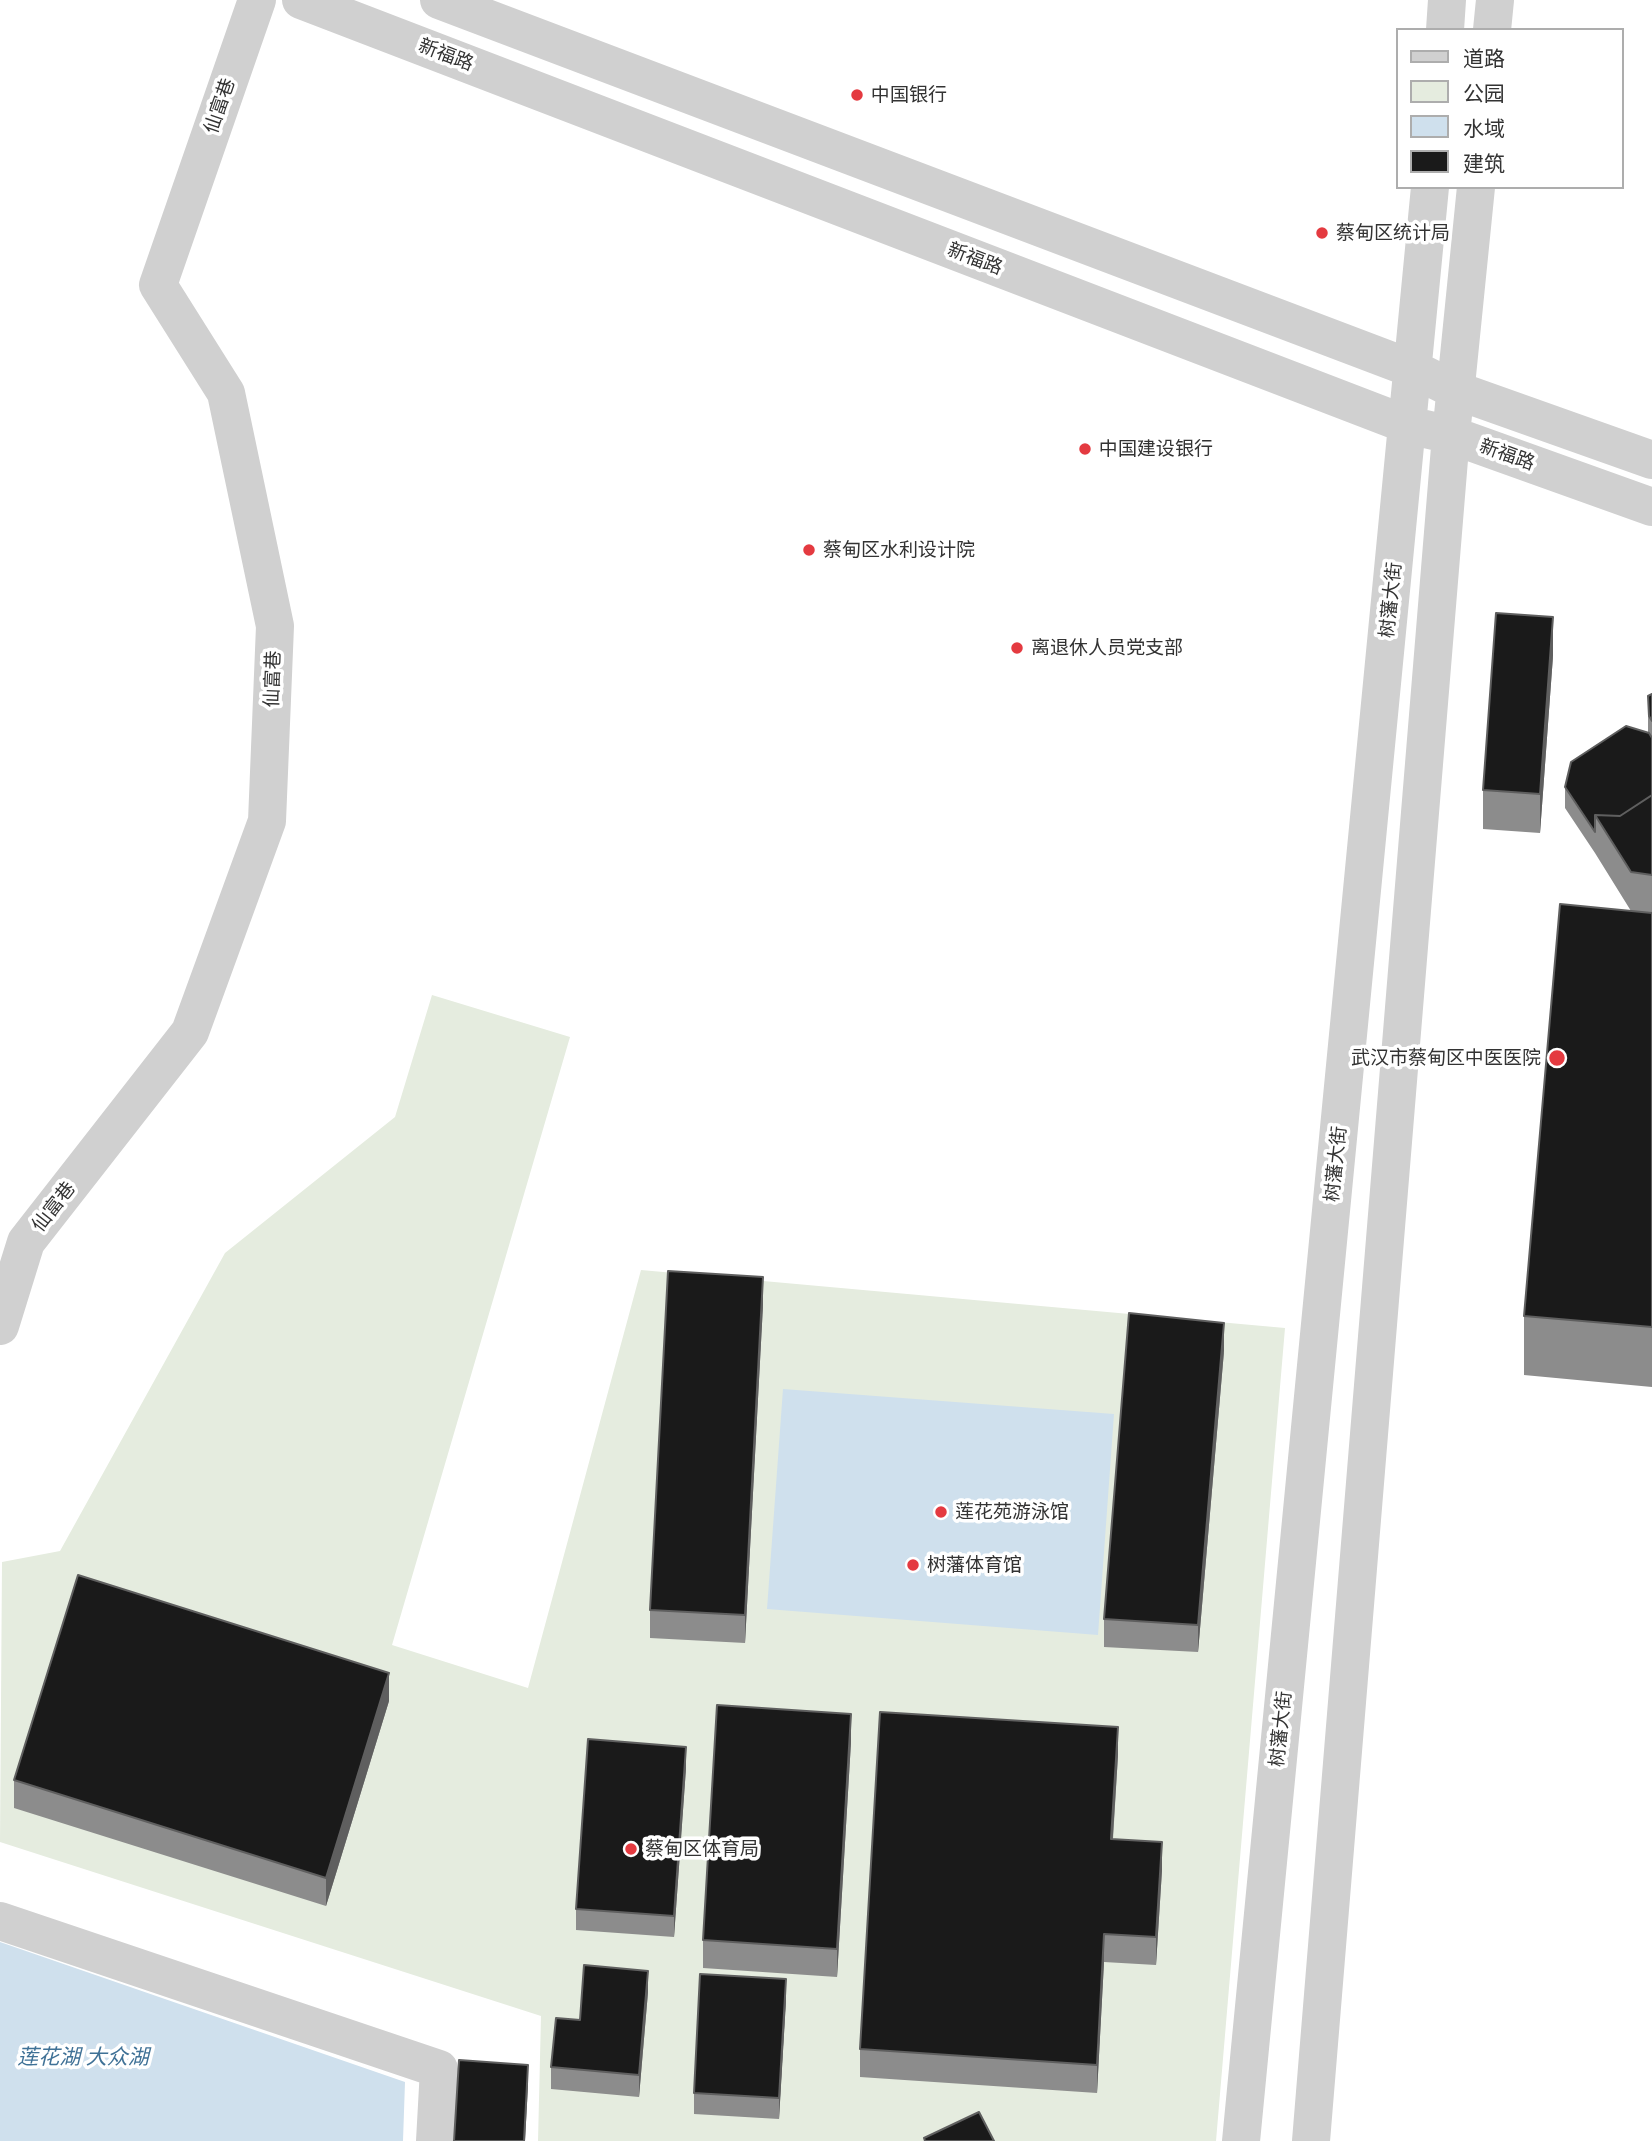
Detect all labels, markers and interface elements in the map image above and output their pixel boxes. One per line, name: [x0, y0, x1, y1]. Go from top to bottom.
legend: [1396, 28, 1624, 189]
street label: 新福路: [415, 34, 477, 76]
text: 道路: [1463, 45, 1505, 71]
street label: 仙富巷: [200, 75, 240, 137]
text: 公园: [1463, 80, 1505, 106]
place label: 中国银行: [871, 84, 947, 106]
marker: 中国银行: [849, 87, 865, 103]
text: 水域: [1463, 115, 1505, 141]
text: 建筑: [1463, 150, 1505, 176]
place label: 蔡甸区统计局: [1336, 222, 1450, 244]
marker: 蔡甸区统计局: [1314, 225, 1330, 241]
street label: 新福路: [944, 238, 1006, 280]
street label: 新福路: [1476, 435, 1538, 475]
place label: 中国建设银行: [1099, 438, 1213, 460]
marker: 中国建设银行: [1077, 441, 1093, 457]
place label: 蔡甸区水利设计院: [823, 539, 975, 561]
marker: 蔡甸区水利设计院: [801, 542, 817, 558]
street label: 树藩大街: [1376, 561, 1406, 639]
place label: 离退休人员党支部: [1031, 637, 1183, 659]
marker: 离退休人员党支部: [1009, 640, 1025, 656]
street label: 仙富巷: [261, 650, 285, 708]
place label: 武汉市蔡甸区中医医院: [1351, 1047, 1541, 1069]
marker: 武汉市蔡甸区中医医院: [1547, 1048, 1567, 1068]
street label: 树藩大街: [1321, 1125, 1351, 1203]
street label: 仙富巷: [27, 1178, 81, 1236]
place label: 莲花苑游泳馆: [955, 1501, 1069, 1523]
marker: 莲花苑游泳馆: [933, 1504, 949, 1520]
place label: 树藩体育馆: [927, 1554, 1022, 1576]
marker: 树藩体育馆: [905, 1557, 921, 1573]
street label: 树藩大街: [1266, 1690, 1296, 1768]
place label: 蔡甸区体育局: [645, 1838, 759, 1860]
marker: 蔡甸区体育局: [623, 1841, 639, 1857]
water label: 莲花湖 大众湖: [17, 2045, 149, 2071]

